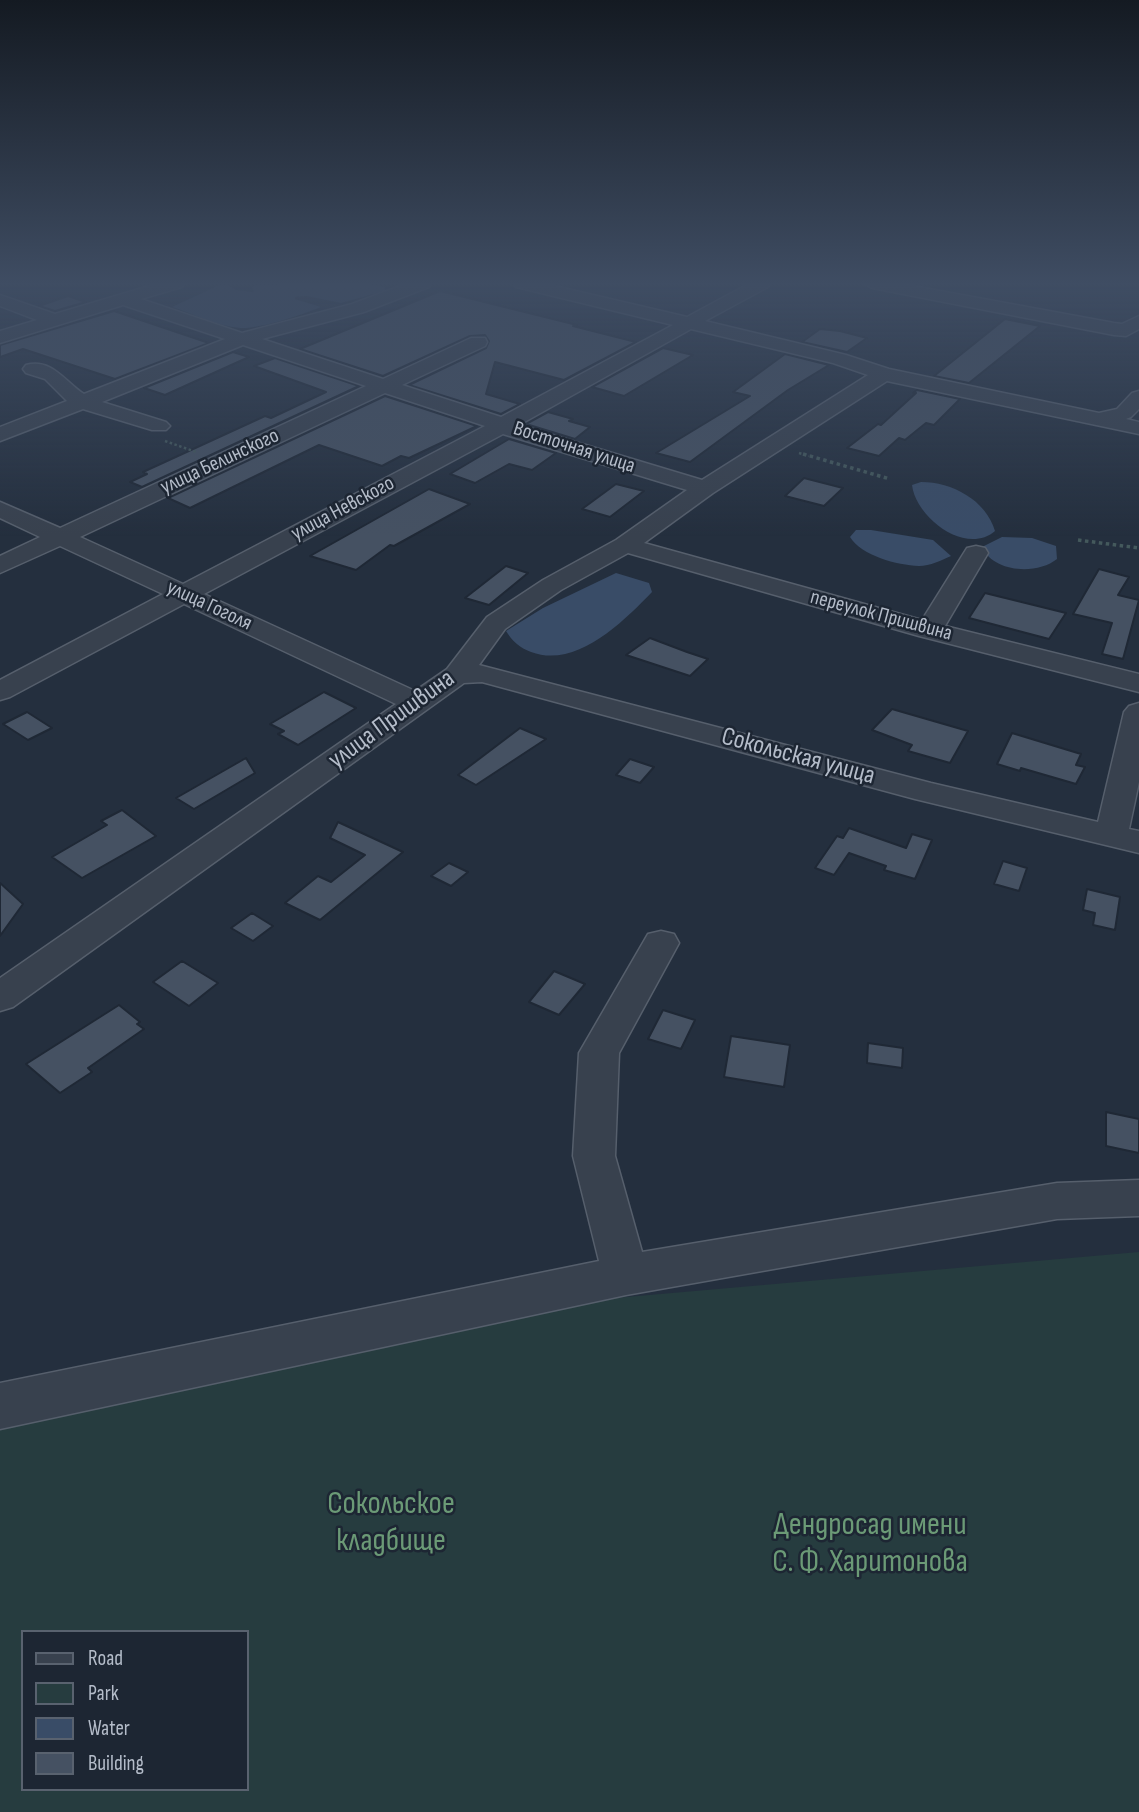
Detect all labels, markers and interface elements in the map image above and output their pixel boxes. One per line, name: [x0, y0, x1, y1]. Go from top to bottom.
street label: Восточная улица: [510, 416, 638, 480]
street label: улица Белинского: [157, 424, 283, 500]
street label: улица Невского: [287, 471, 399, 547]
street label: улица Гоголя: [162, 575, 256, 637]
street label: переулок Пришвина: [807, 585, 955, 647]
street label: улица Пришвина: [323, 664, 461, 776]
street label: Сокольская улица: [718, 722, 878, 792]
park label: Сокольское кладбище: [327, 1486, 455, 1561]
park label: Дендросад имени С. Ф. Харитонова: [772, 1507, 968, 1582]
legend: [21, 1630, 248, 1791]
text: Road: [88, 1646, 123, 1671]
text: Park: [88, 1681, 119, 1706]
text: Water: [88, 1716, 130, 1741]
text: Building: [88, 1751, 144, 1776]

